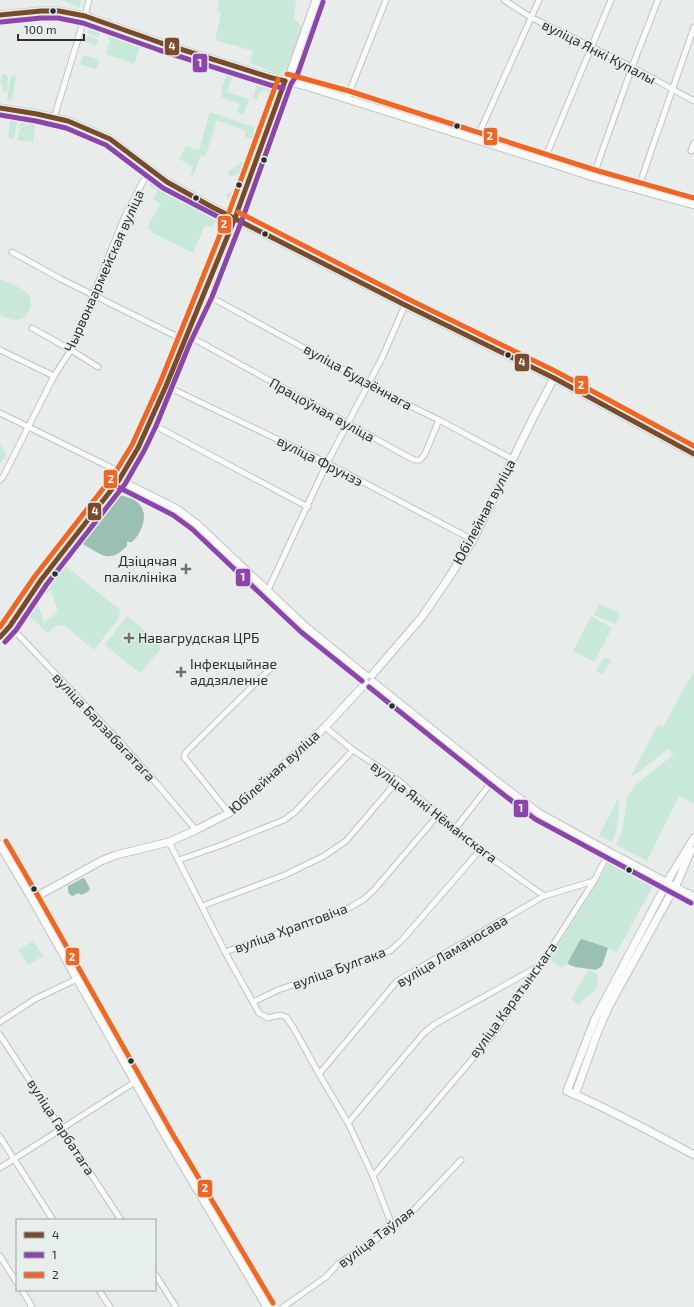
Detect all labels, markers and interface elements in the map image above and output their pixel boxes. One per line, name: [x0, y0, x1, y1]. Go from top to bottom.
unlabelled marker: [48, 6, 58, 16]
scale bar: [18, 16, 84, 42]
street label: вуліца Янкі Купалы: [539, 16, 659, 88]
text: 100 m: [24, 22, 56, 36]
line badge: 4: [164, 37, 180, 56]
text: 4: [168, 39, 176, 52]
line badge: 1: [192, 53, 208, 73]
text: 1: [198, 56, 202, 69]
unlabelled marker: [452, 121, 462, 131]
line badge: 2: [483, 127, 498, 146]
text: 2: [487, 129, 493, 142]
unlabelled marker: [259, 155, 269, 165]
unlabelled marker: [234, 180, 244, 190]
street label: Чырвонаармейская вуліца: [60, 187, 147, 354]
unlabelled marker: [191, 193, 201, 203]
line badge: 2: [217, 215, 232, 234]
text: 2: [221, 217, 227, 230]
unlabelled marker: [260, 229, 270, 239]
street label: вуліца Будзённага: [301, 340, 415, 413]
unlabelled marker: [503, 350, 513, 360]
line badge: 4: [514, 353, 530, 372]
text: 4: [518, 355, 526, 368]
street label: Працоўная вуліца: [267, 374, 378, 445]
line badge: 2: [574, 375, 589, 395]
text: 2: [578, 378, 584, 391]
street label: вуліца Фрунзэ: [274, 432, 366, 490]
street label: Юбілейная вуліца: [449, 456, 518, 567]
line badge: 2: [103, 469, 118, 489]
text: 2: [108, 472, 114, 485]
line badge: 4: [87, 502, 102, 521]
text: 4: [91, 504, 99, 517]
place label: Дзіцячая паліклініка: [104, 552, 177, 585]
marker: Дзіцячая паліклініка: [180, 563, 192, 575]
line badge: 1: [235, 568, 251, 587]
unlabelled marker: [50, 569, 60, 579]
text: 1: [241, 570, 245, 583]
place label: Навагрудская ЦРБ: [138, 629, 259, 646]
marker: Навагрудская ЦРБ: [123, 632, 135, 644]
place label: Інфекцыйнае аддзяленне: [190, 655, 277, 688]
marker: Інфекцыйнае аддзяленне: [175, 666, 187, 678]
street label: вуліца Барзабагатага: [49, 669, 159, 785]
unlabelled marker: [387, 701, 397, 711]
street label: Юбілейная вуліца: [225, 726, 323, 817]
street label: вуліца Янкі Нёманскага: [368, 757, 501, 866]
line badge: 1: [513, 799, 529, 818]
text: 1: [519, 801, 523, 814]
unlabelled marker: [624, 865, 634, 875]
unlabelled marker: [29, 884, 39, 894]
street label: вуліца Храптовіча: [232, 899, 350, 956]
street label: вуліца Ламаносава: [393, 911, 510, 990]
street label: вуліца Каратынскага: [465, 939, 560, 1061]
street label: вуліца Булгака: [290, 943, 388, 992]
line badge: 2: [65, 947, 80, 966]
text: 2: [69, 950, 75, 963]
unlabelled marker: [126, 1056, 136, 1066]
street label: вуліца Гарбатага: [24, 1075, 99, 1178]
line badge: 2: [197, 1179, 213, 1198]
text: 2: [202, 1181, 208, 1194]
street label: вуліца Таўлая: [334, 1202, 417, 1271]
legend: [16, 1219, 156, 1291]
text: 4: [52, 1227, 59, 1241]
text: 1: [52, 1247, 57, 1261]
text: 2: [52, 1267, 59, 1281]

